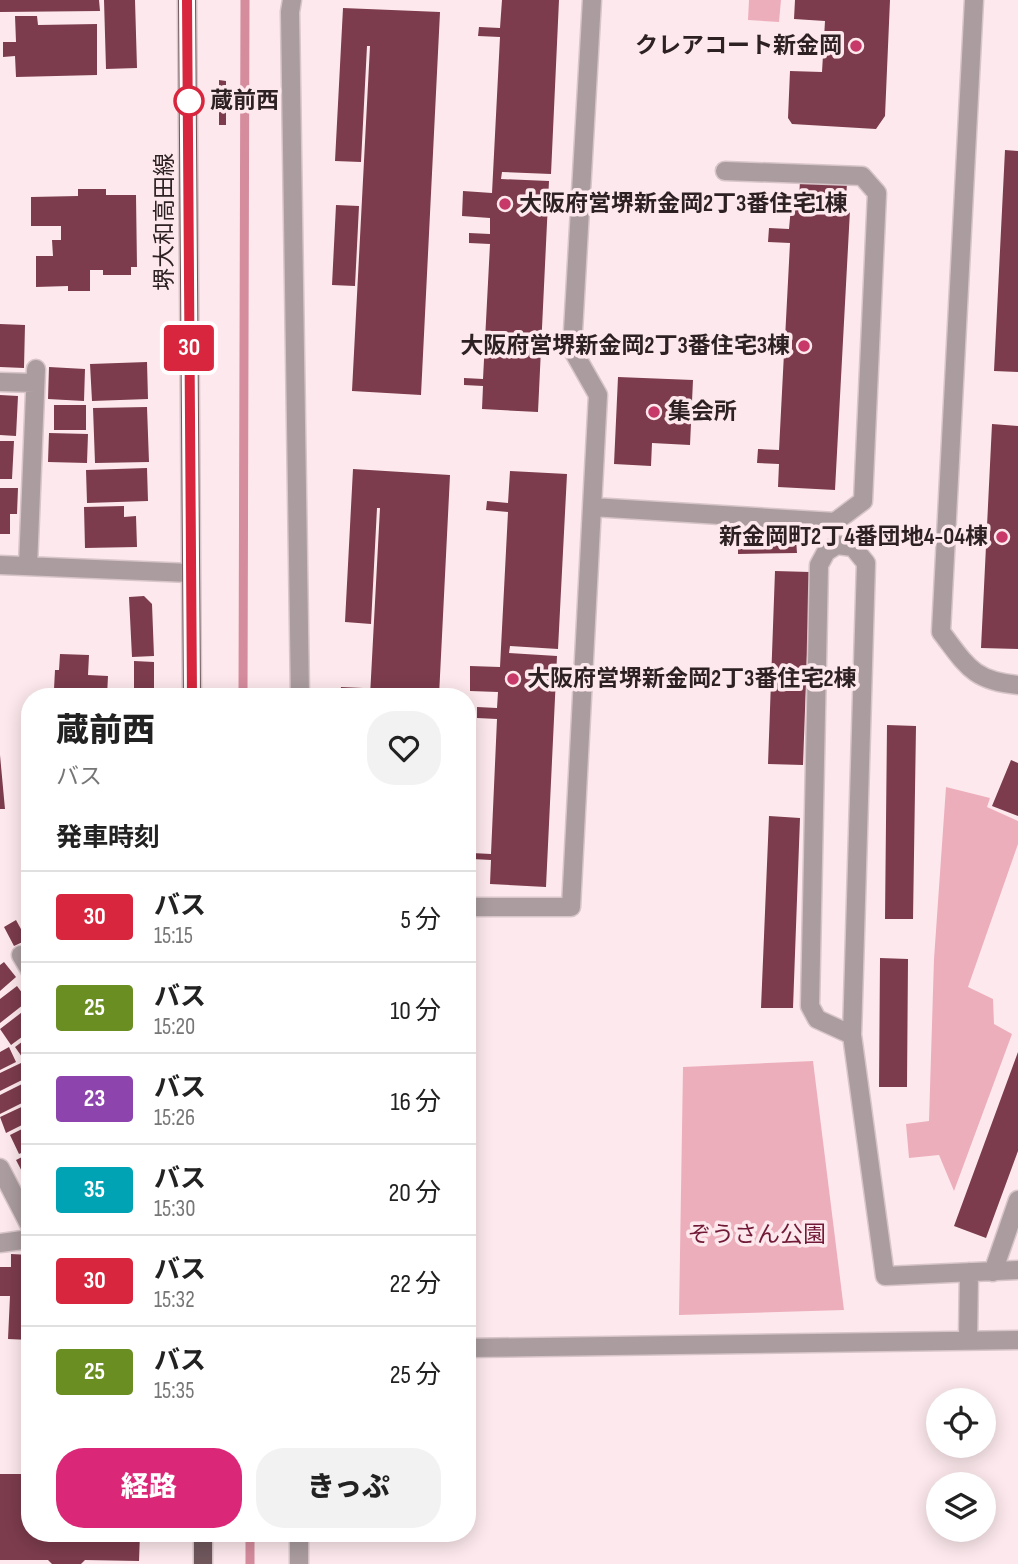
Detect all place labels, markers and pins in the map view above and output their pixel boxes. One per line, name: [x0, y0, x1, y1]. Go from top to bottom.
place label: クレアコート新金岡: [635, 32, 842, 60]
marker: クレアコート新金岡: [848, 38, 864, 54]
marker: 蔵前西: [174, 86, 204, 116]
place label: 蔵前西: [210, 87, 279, 115]
place label: 大阪府営堺新金岡2丁3番住宅1棟: [519, 190, 847, 218]
marker: 大阪府営堺新金岡2丁3番住宅1棟: [497, 196, 513, 212]
place label: 大阪府営堺新金岡2丁3番住宅3棟: [460, 332, 790, 360]
marker: 大阪府営堺新金岡2丁3番住宅3棟: [796, 338, 812, 354]
place label: 集会所: [668, 398, 737, 426]
marker: 集会所: [646, 404, 662, 420]
place label: 新金岡町2丁4番団地4-04棟: [719, 523, 988, 551]
marker: 新金岡町2丁4番団地4-04棟: [994, 529, 1010, 545]
place label: 大阪府営堺新金岡2丁3番住宅2棟: [527, 665, 856, 693]
marker: 大阪府営堺新金岡2丁3番住宅2棟: [505, 671, 521, 687]

